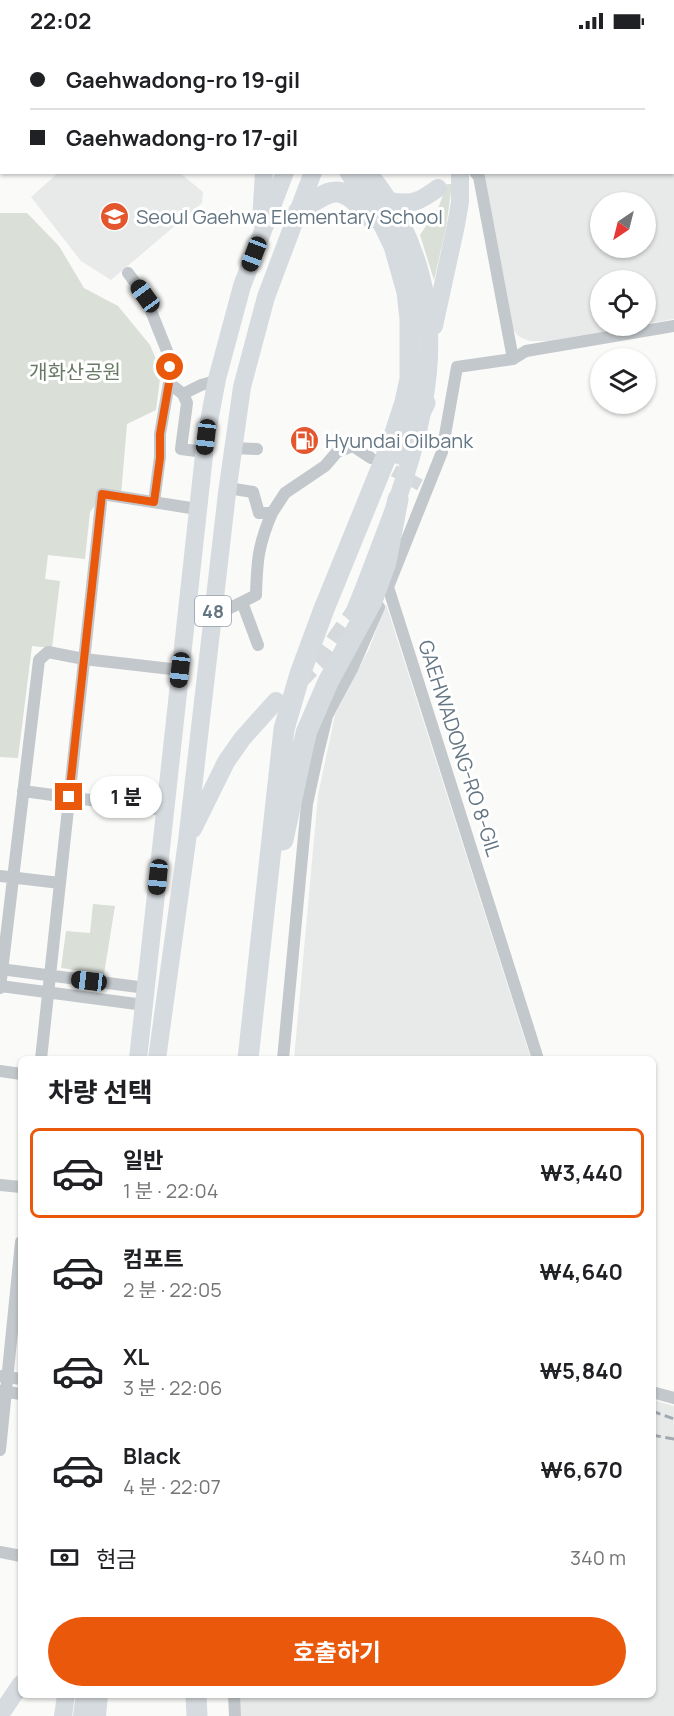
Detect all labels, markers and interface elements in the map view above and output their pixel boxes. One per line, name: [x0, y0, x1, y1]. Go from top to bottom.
text: 22:02: [30, 6, 91, 36]
text: Gaehwadong-ro 19-gil: [66, 65, 300, 95]
text: Gaehwadong-ro 17-gil: [66, 123, 298, 153]
north arrow: [590, 192, 656, 258]
map controls: [590, 192, 656, 414]
school or university icon: Seoul Gaehwa Elementary School: [99, 200, 131, 232]
place label: Seoul Gaehwa Elementary School: [136, 203, 443, 230]
car: [239, 234, 269, 274]
button: locate: [590, 270, 656, 336]
car: [127, 276, 163, 316]
button: layers: [590, 348, 656, 414]
route start: [156, 353, 183, 380]
park label: 개화산공원: [29, 358, 121, 385]
car: [195, 418, 217, 456]
fuel station icon: Hyundai Oilbank: [288, 424, 320, 456]
place label: Hyundai Oilbank: [325, 427, 474, 454]
road number: 48: [195, 596, 231, 626]
street label: GAEHWADONG-RO 8-GIL: [412, 637, 508, 859]
car: [169, 651, 191, 689]
callout: 1 분: [90, 776, 162, 818]
route end: [55, 783, 82, 810]
text: 1 분: [110, 783, 142, 810]
car: [147, 858, 169, 896]
car: [70, 970, 108, 992]
text: 차량 선택: [48, 1073, 153, 1110]
text: 일반: [123, 1145, 163, 1175]
icon: car: [51, 1146, 105, 1200]
text: ₩3,440: [540, 1158, 623, 1188]
text: 1 분 · 22:04: [123, 1177, 219, 1204]
text: 컴포트: [123, 1244, 184, 1274]
icon: car: [51, 1245, 105, 1299]
text: ₩4,640: [540, 1257, 623, 1287]
text: 2 분 · 22:05: [123, 1276, 222, 1303]
text: XL: [123, 1342, 149, 1372]
icon: car: [51, 1344, 105, 1398]
text: ₩5,840: [540, 1356, 623, 1386]
text: 3 분 · 22:06: [123, 1374, 222, 1401]
text: Black: [123, 1441, 180, 1471]
icon: car: [51, 1443, 105, 1497]
text: ₩6,670: [540, 1455, 623, 1485]
text: 4 분 · 22:07: [123, 1473, 221, 1500]
icon: cash: [48, 1541, 81, 1574]
text: 현금: [96, 1544, 136, 1574]
text: 340 m: [570, 1544, 626, 1571]
button: 호출하기: [48, 1617, 626, 1686]

